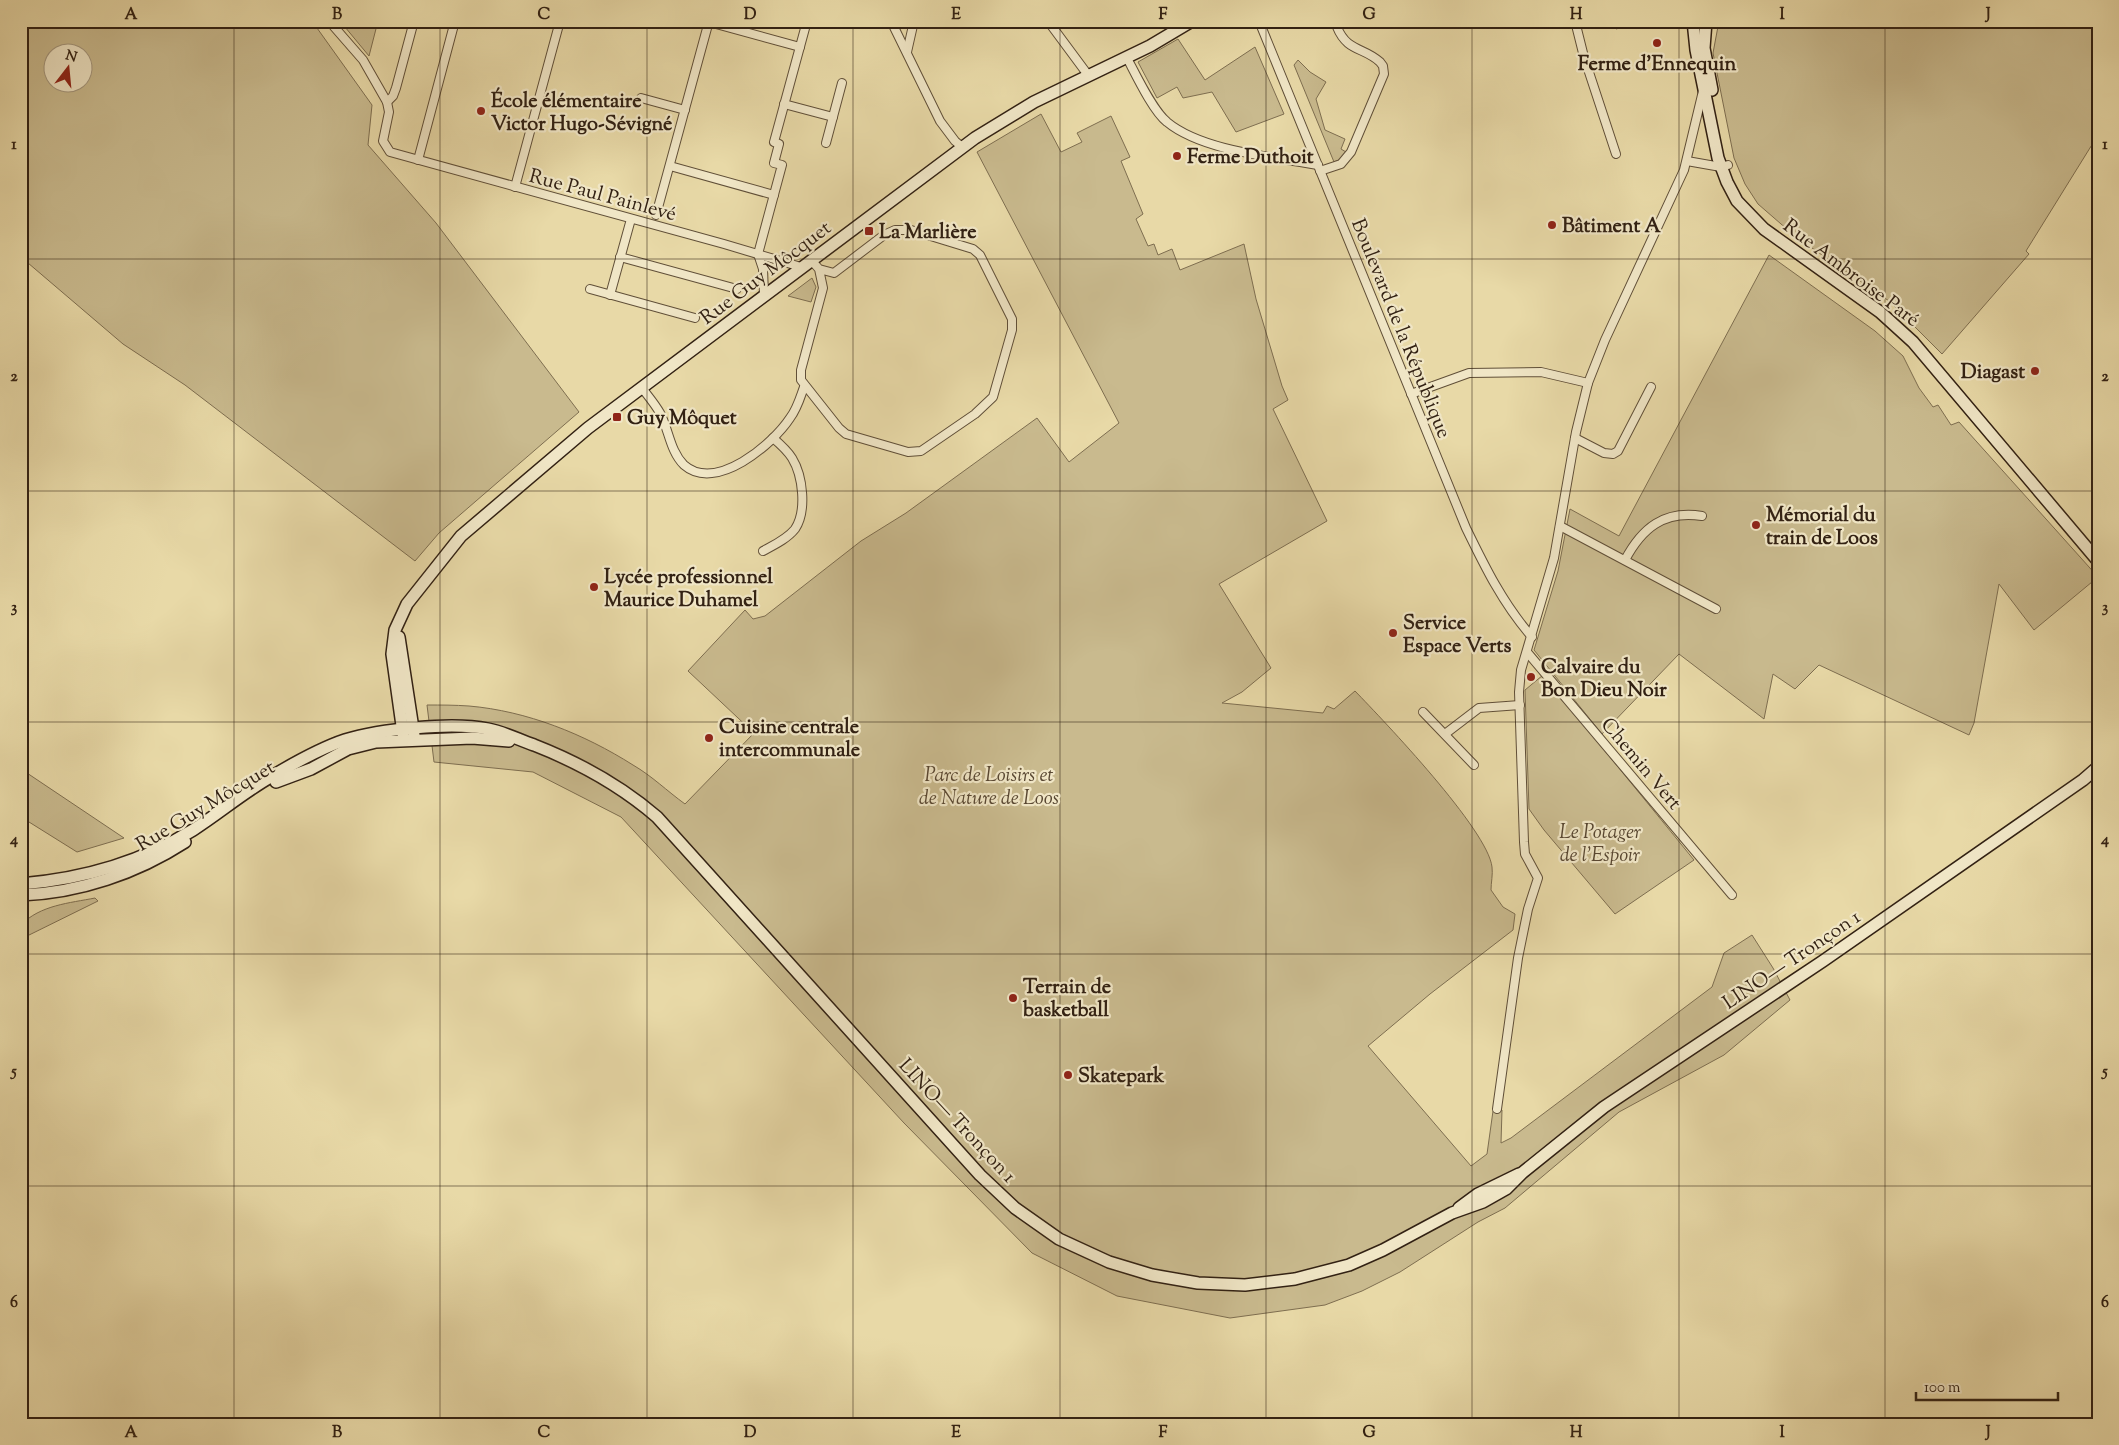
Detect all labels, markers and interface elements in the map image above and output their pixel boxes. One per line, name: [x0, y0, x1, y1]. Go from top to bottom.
text: A: [125, 4, 138, 27]
text: B: [332, 4, 342, 27]
text: C: [538, 4, 551, 27]
text: D: [744, 4, 757, 27]
text: E: [951, 4, 961, 27]
text: F: [1159, 4, 1168, 27]
text: G: [1362, 4, 1376, 27]
text: H: [1570, 4, 1583, 27]
text: I: [1779, 4, 1785, 27]
text: J: [1984, 4, 1991, 27]
marker: Ferme d'Ennequin: [1651, 37, 1663, 49]
north arrow: [42, 42, 92, 92]
text: N: [63, 46, 79, 69]
place label: Ferme d'Ennequin: [1578, 51, 1737, 80]
place label: École élémentaire Victor Hugo-Sévigné: [491, 87, 672, 140]
marker: École élémentaire Victor Hugo-Sévigné: [475, 105, 487, 117]
text: 1: [11, 134, 17, 157]
text: 1: [2102, 134, 2108, 157]
place label: Ferme Duthoit: [1187, 144, 1314, 173]
marker: Ferme Duthoit: [1171, 150, 1183, 162]
street label: Rue Paul Painlevé: [525, 163, 679, 230]
place label: Bâtiment A: [1562, 213, 1662, 242]
street label: Rue Ambroise Paré: [1776, 213, 1925, 335]
street label: Rue Guy Môcquet: [695, 215, 838, 333]
street label: Boulevard de la République: [1342, 215, 1457, 443]
place label: La Marlière: [879, 219, 977, 248]
marker: Bâtiment A: [1546, 219, 1558, 231]
marker: La Marlière: [863, 225, 875, 237]
place label: Diagast: [1961, 359, 2025, 388]
marker: Diagast: [2029, 365, 2041, 377]
text: 2: [10, 366, 18, 389]
text: 2: [2101, 366, 2109, 389]
place label: Guy Môquet: [627, 405, 737, 434]
marker: Guy Môquet: [611, 411, 623, 423]
place label: Mémorial du train de Loos: [1766, 502, 1878, 554]
marker: Mémorial du train de Loos: [1750, 519, 1762, 531]
place label: Lycée professionnel Maurice Duhamel: [604, 564, 773, 616]
marker: Lycée professionnel Maurice Duhamel: [588, 581, 600, 593]
text: 3: [11, 597, 18, 620]
text: 3: [2102, 597, 2109, 620]
place label: Service Espace Verts: [1403, 610, 1511, 662]
marker: Service Espace Verts: [1387, 627, 1399, 639]
place label: Calvaire du Bon Dieu Noir: [1541, 654, 1667, 706]
marker: Calvaire du Bon Dieu Noir: [1525, 671, 1537, 683]
street label: Chemin Vert: [1593, 712, 1688, 817]
place label: Cuisine centrale intercommunale: [719, 714, 860, 766]
marker: Cuisine centrale intercommunale: [703, 732, 715, 744]
street label: Rue Guy Môcquet: [131, 754, 281, 860]
park label: Parc de Loisirs et de Nature de Loos: [919, 762, 1059, 814]
park label: Le Potager de l'Espoir: [1559, 819, 1641, 871]
text: 4: [9, 829, 18, 852]
text: 4: [2100, 829, 2109, 852]
street label: LINO— Tronçon 1: [1718, 904, 1867, 1018]
place label: Terrain de basketball: [1022, 974, 1111, 1026]
marker: Terrain de basketball: [1007, 992, 1019, 1004]
street label: LINO— Tronçon 1: [891, 1053, 1022, 1191]
text: 5: [9, 1061, 17, 1084]
text: 5: [2100, 1061, 2108, 1084]
place label: Skatepark: [1078, 1063, 1164, 1092]
marker: Skatepark: [1062, 1069, 1074, 1081]
text: 6: [10, 1292, 18, 1315]
text: 6: [2101, 1292, 2109, 1315]
scale bar: [1916, 1370, 2059, 1402]
text: 100 m: [1924, 1378, 1961, 1399]
text: A: [125, 1422, 138, 1445]
text: B: [332, 1422, 342, 1445]
text: C: [538, 1422, 551, 1445]
text: D: [744, 1422, 757, 1445]
text: E: [951, 1422, 961, 1445]
text: F: [1159, 1422, 1168, 1445]
text: G: [1362, 1422, 1376, 1445]
text: H: [1570, 1422, 1583, 1445]
text: I: [1779, 1422, 1785, 1445]
text: J: [1984, 1422, 1991, 1445]

